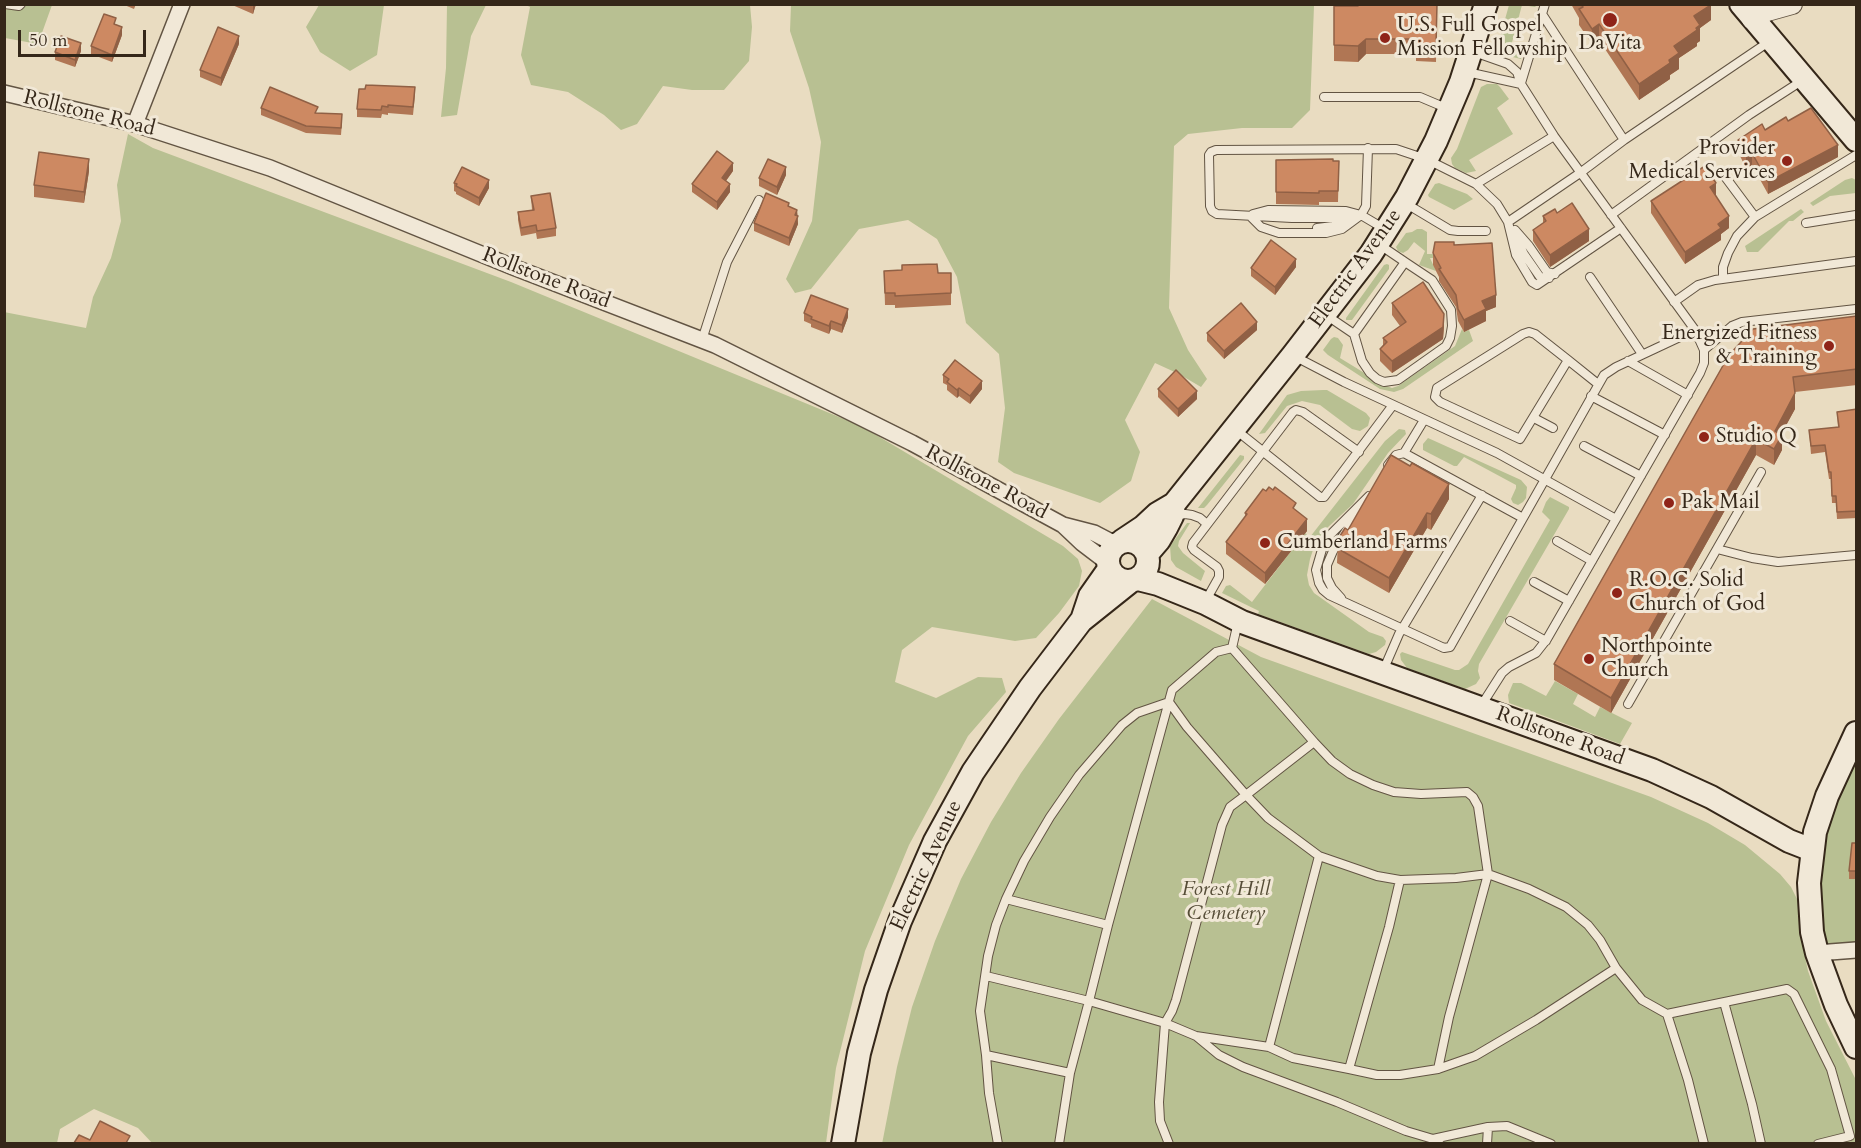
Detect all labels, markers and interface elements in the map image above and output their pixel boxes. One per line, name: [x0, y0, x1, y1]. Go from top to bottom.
marker: DaVita: [1601, 11, 1619, 29]
place label: U.S. Full Gospel Mission Fellowship: [1397, 13, 1568, 63]
scale bar: [21, 18, 148, 56]
text: 50 m: [29, 28, 68, 53]
marker: U.S. Full Gospel Mission Fellowship: [1378, 31, 1392, 45]
place label: DaVita: [1578, 31, 1642, 57]
street label: Rollstone Road: [21, 85, 157, 143]
place label: Provider Medical Services: [1629, 136, 1775, 186]
marker: Provider Medical Services: [1780, 154, 1794, 168]
street label: Electric Avenue: [1304, 205, 1408, 333]
street label: Rollstone Road: [479, 243, 613, 315]
place label: Energized Fitness & Training: [1661, 321, 1817, 371]
marker: Energized Fitness & Training: [1822, 339, 1836, 353]
place label: Studio Q: [1716, 424, 1797, 450]
marker: Studio Q: [1697, 430, 1711, 444]
street label: Rollstone Road: [921, 440, 1051, 526]
place label: Pak Mail: [1681, 490, 1759, 516]
marker: Pak Mail: [1662, 496, 1676, 510]
place label: Cumberland Farms: [1277, 530, 1447, 556]
marker: Cumberland Farms: [1258, 536, 1272, 550]
place label: R.O.C. Solid Church of God: [1629, 568, 1765, 618]
marker: R.O.C. Solid Church of God: [1610, 586, 1624, 600]
place label: Northpointe Church: [1601, 634, 1713, 684]
marker: Northpointe Church: [1582, 652, 1596, 666]
street label: Rollstone Road: [1492, 702, 1628, 772]
street label: Electric Avenue: [886, 797, 968, 935]
park label: Forest Hill Cemetery: [1182, 877, 1270, 927]

